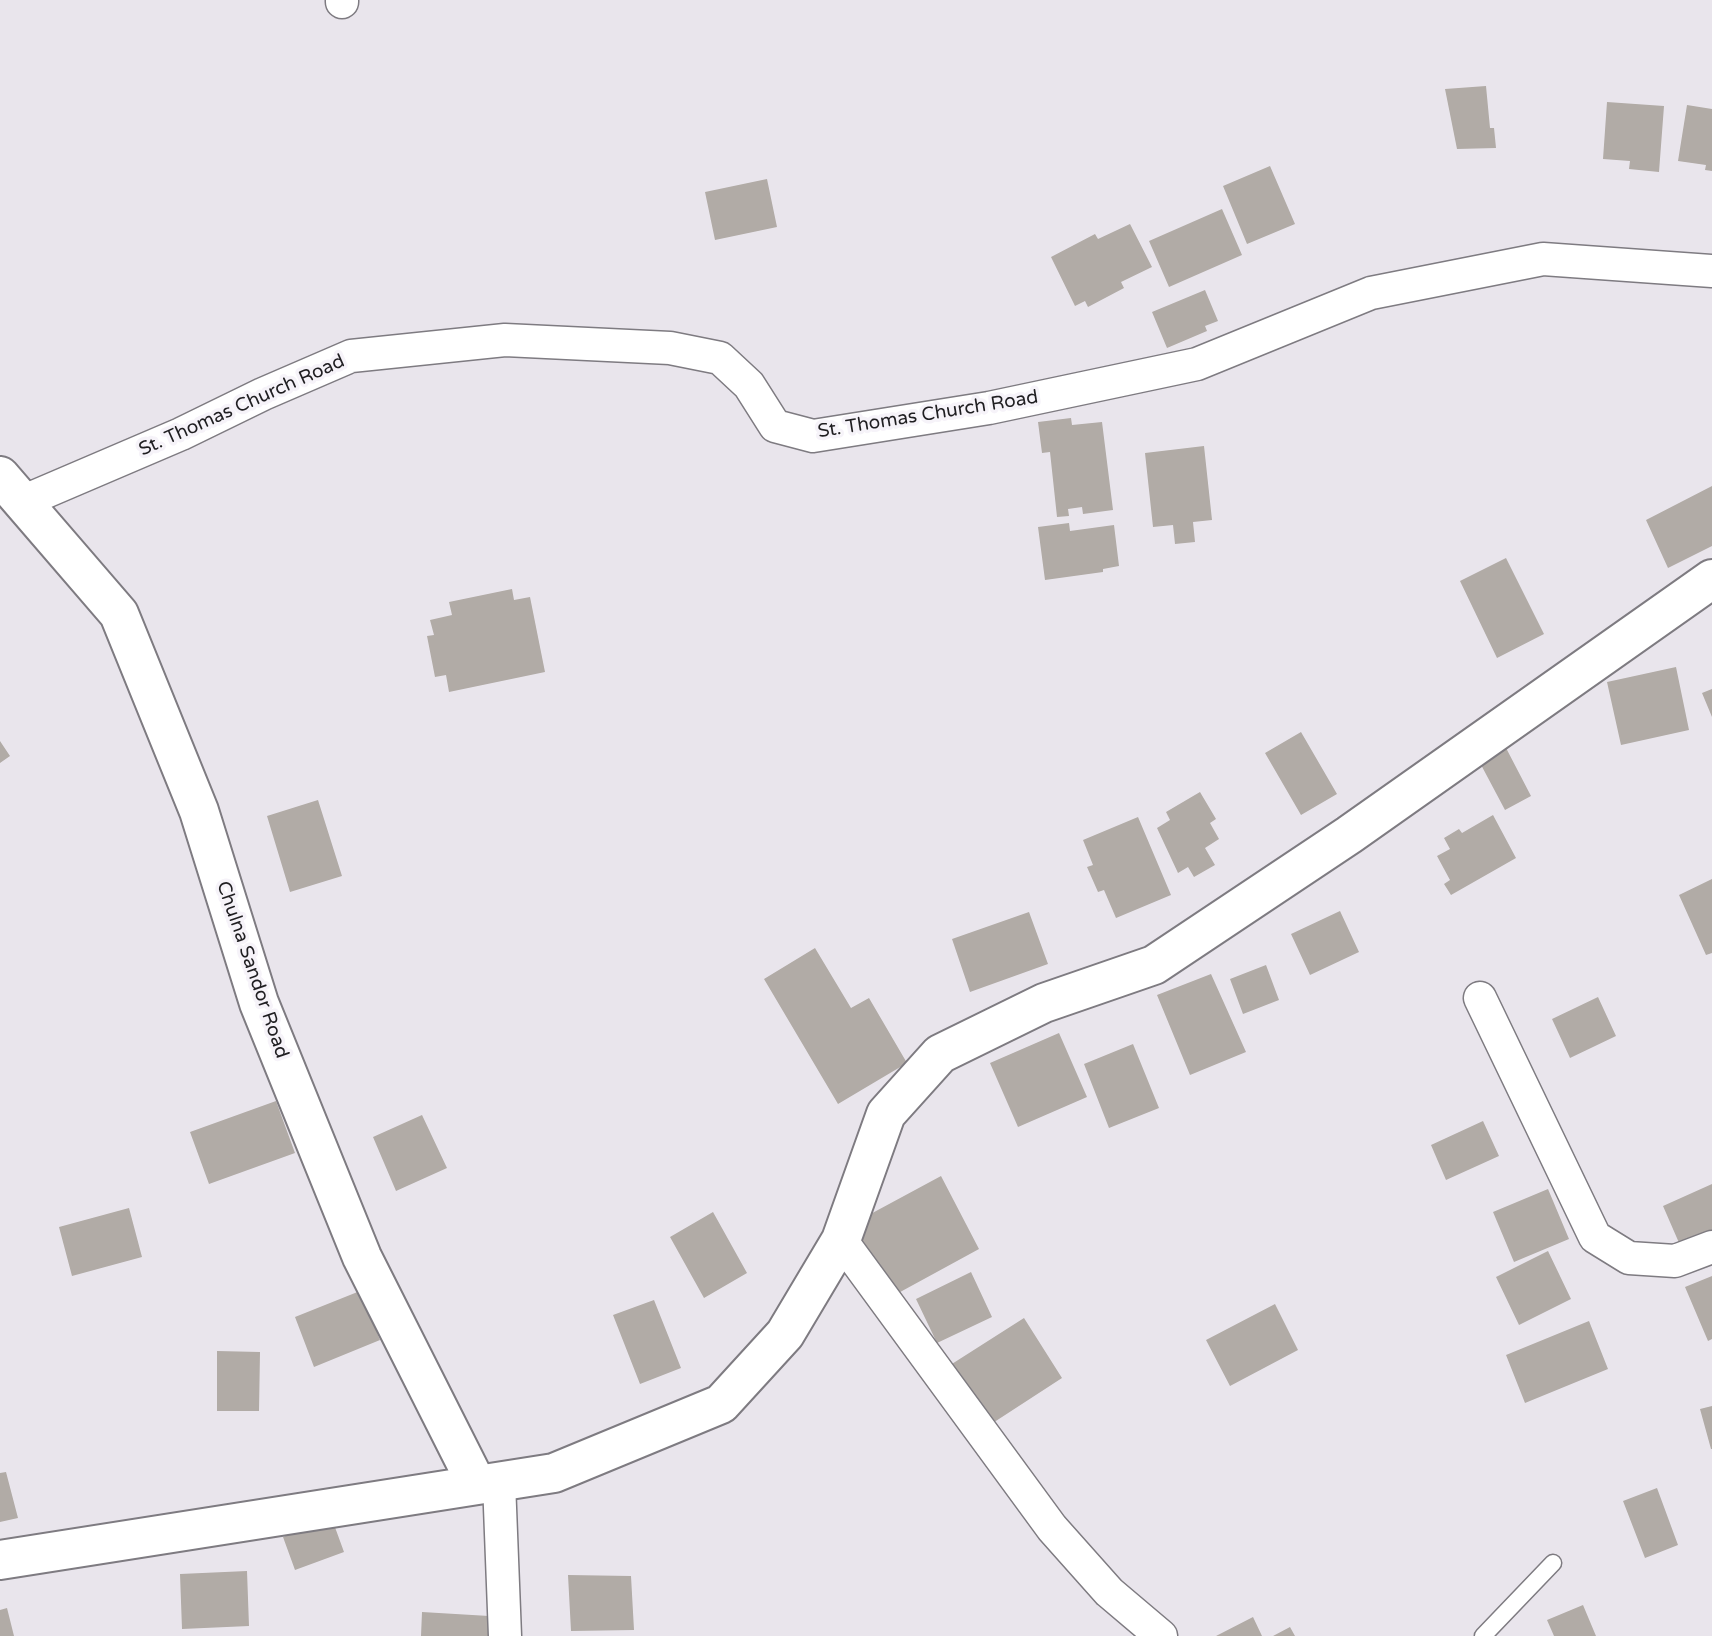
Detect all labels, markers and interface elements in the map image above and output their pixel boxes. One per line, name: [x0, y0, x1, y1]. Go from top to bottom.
street label: St. Thomas Church Road: [136, 350, 348, 462]
street label: St. Thomas Church Road: [816, 386, 1040, 444]
street label: Chulna Sandor Road: [211, 879, 293, 1061]

